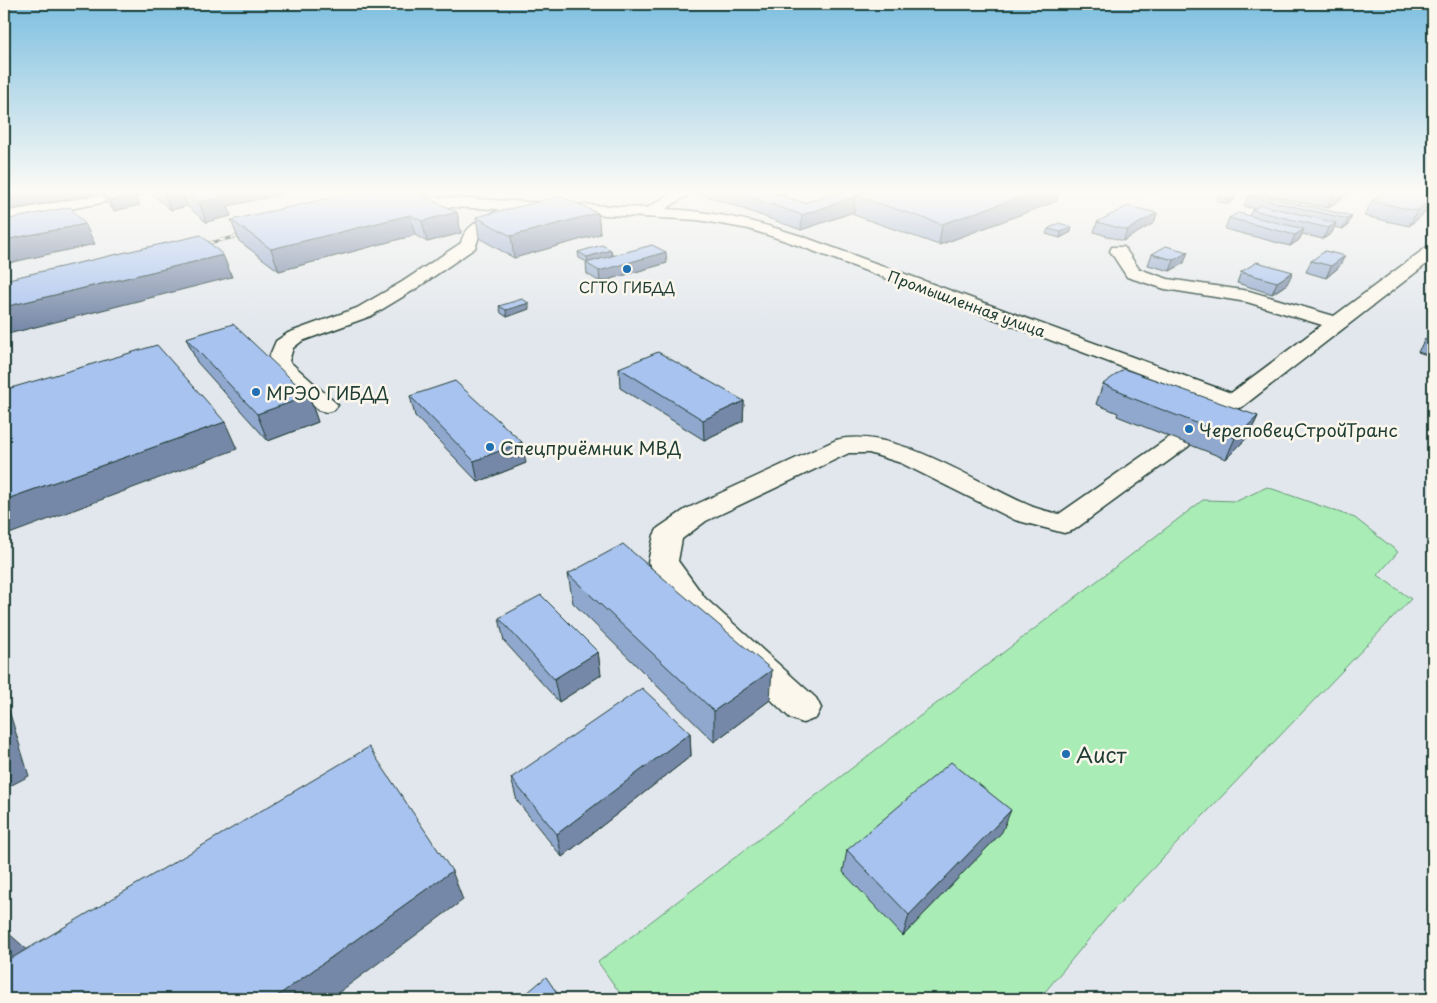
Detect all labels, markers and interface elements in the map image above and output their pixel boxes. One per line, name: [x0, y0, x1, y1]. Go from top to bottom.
marker: СГТО ГИБДД: [621, 263, 633, 275]
street label: Промышленная улица: [885, 264, 1050, 342]
place label: СГТО ГИБДД: [579, 275, 675, 298]
place label: МРЭО ГИБДД: [266, 379, 389, 406]
marker: МРЭО ГИБДД: [250, 386, 262, 398]
place label: ЧереповецСтройТранс: [1199, 416, 1398, 443]
marker: ЧереповецСтройТранс: [1183, 423, 1195, 435]
place label: Спецприёмник МВД: [500, 434, 681, 461]
marker: Спецприёмник МВД: [484, 441, 496, 453]
place label: Аист: [1076, 738, 1128, 770]
marker: Аист: [1060, 748, 1072, 760]

